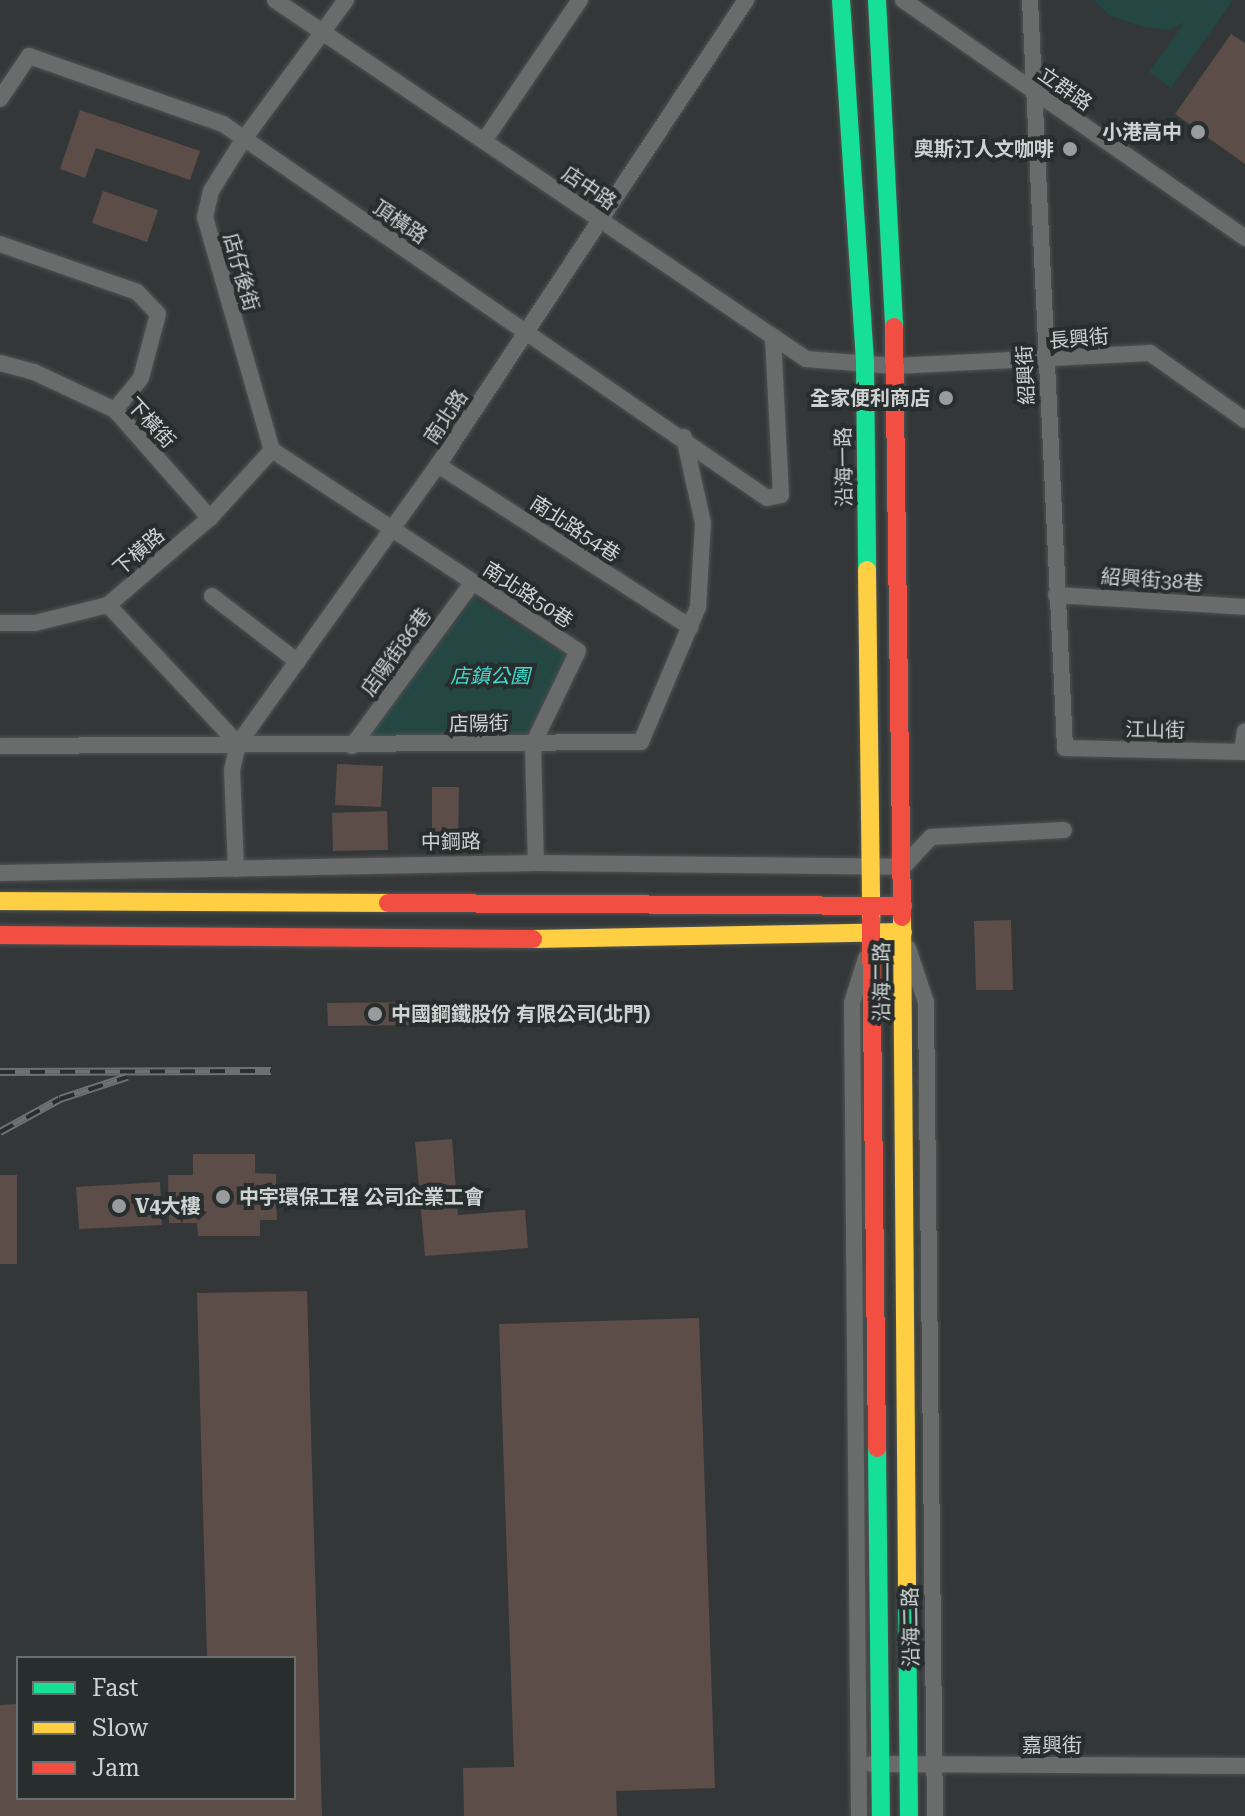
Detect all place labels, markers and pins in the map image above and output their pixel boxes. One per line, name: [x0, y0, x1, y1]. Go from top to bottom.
place label: 小港高中: [1102, 120, 1182, 144]
marker: 小港高中: [1189, 123, 1207, 141]
place label: 奧斯汀人文咖啡: [914, 137, 1054, 161]
marker: 奧斯汀人文咖啡: [1061, 140, 1079, 158]
place label: 全家便利商店: [810, 386, 930, 410]
marker: 全家便利商店: [937, 389, 955, 407]
place label: 中國鋼鐵股份 有限公司(北門): [391, 1002, 650, 1026]
marker: 中國鋼鐵股份 有限公司(北門): [366, 1005, 384, 1023]
place label: 中宇環保工程 公司企業工會: [239, 1185, 484, 1209]
marker: 中宇環保工程 公司企業工會: [214, 1188, 232, 1206]
place label: V4大樓: [135, 1194, 201, 1218]
marker: V4大樓: [110, 1197, 128, 1215]

